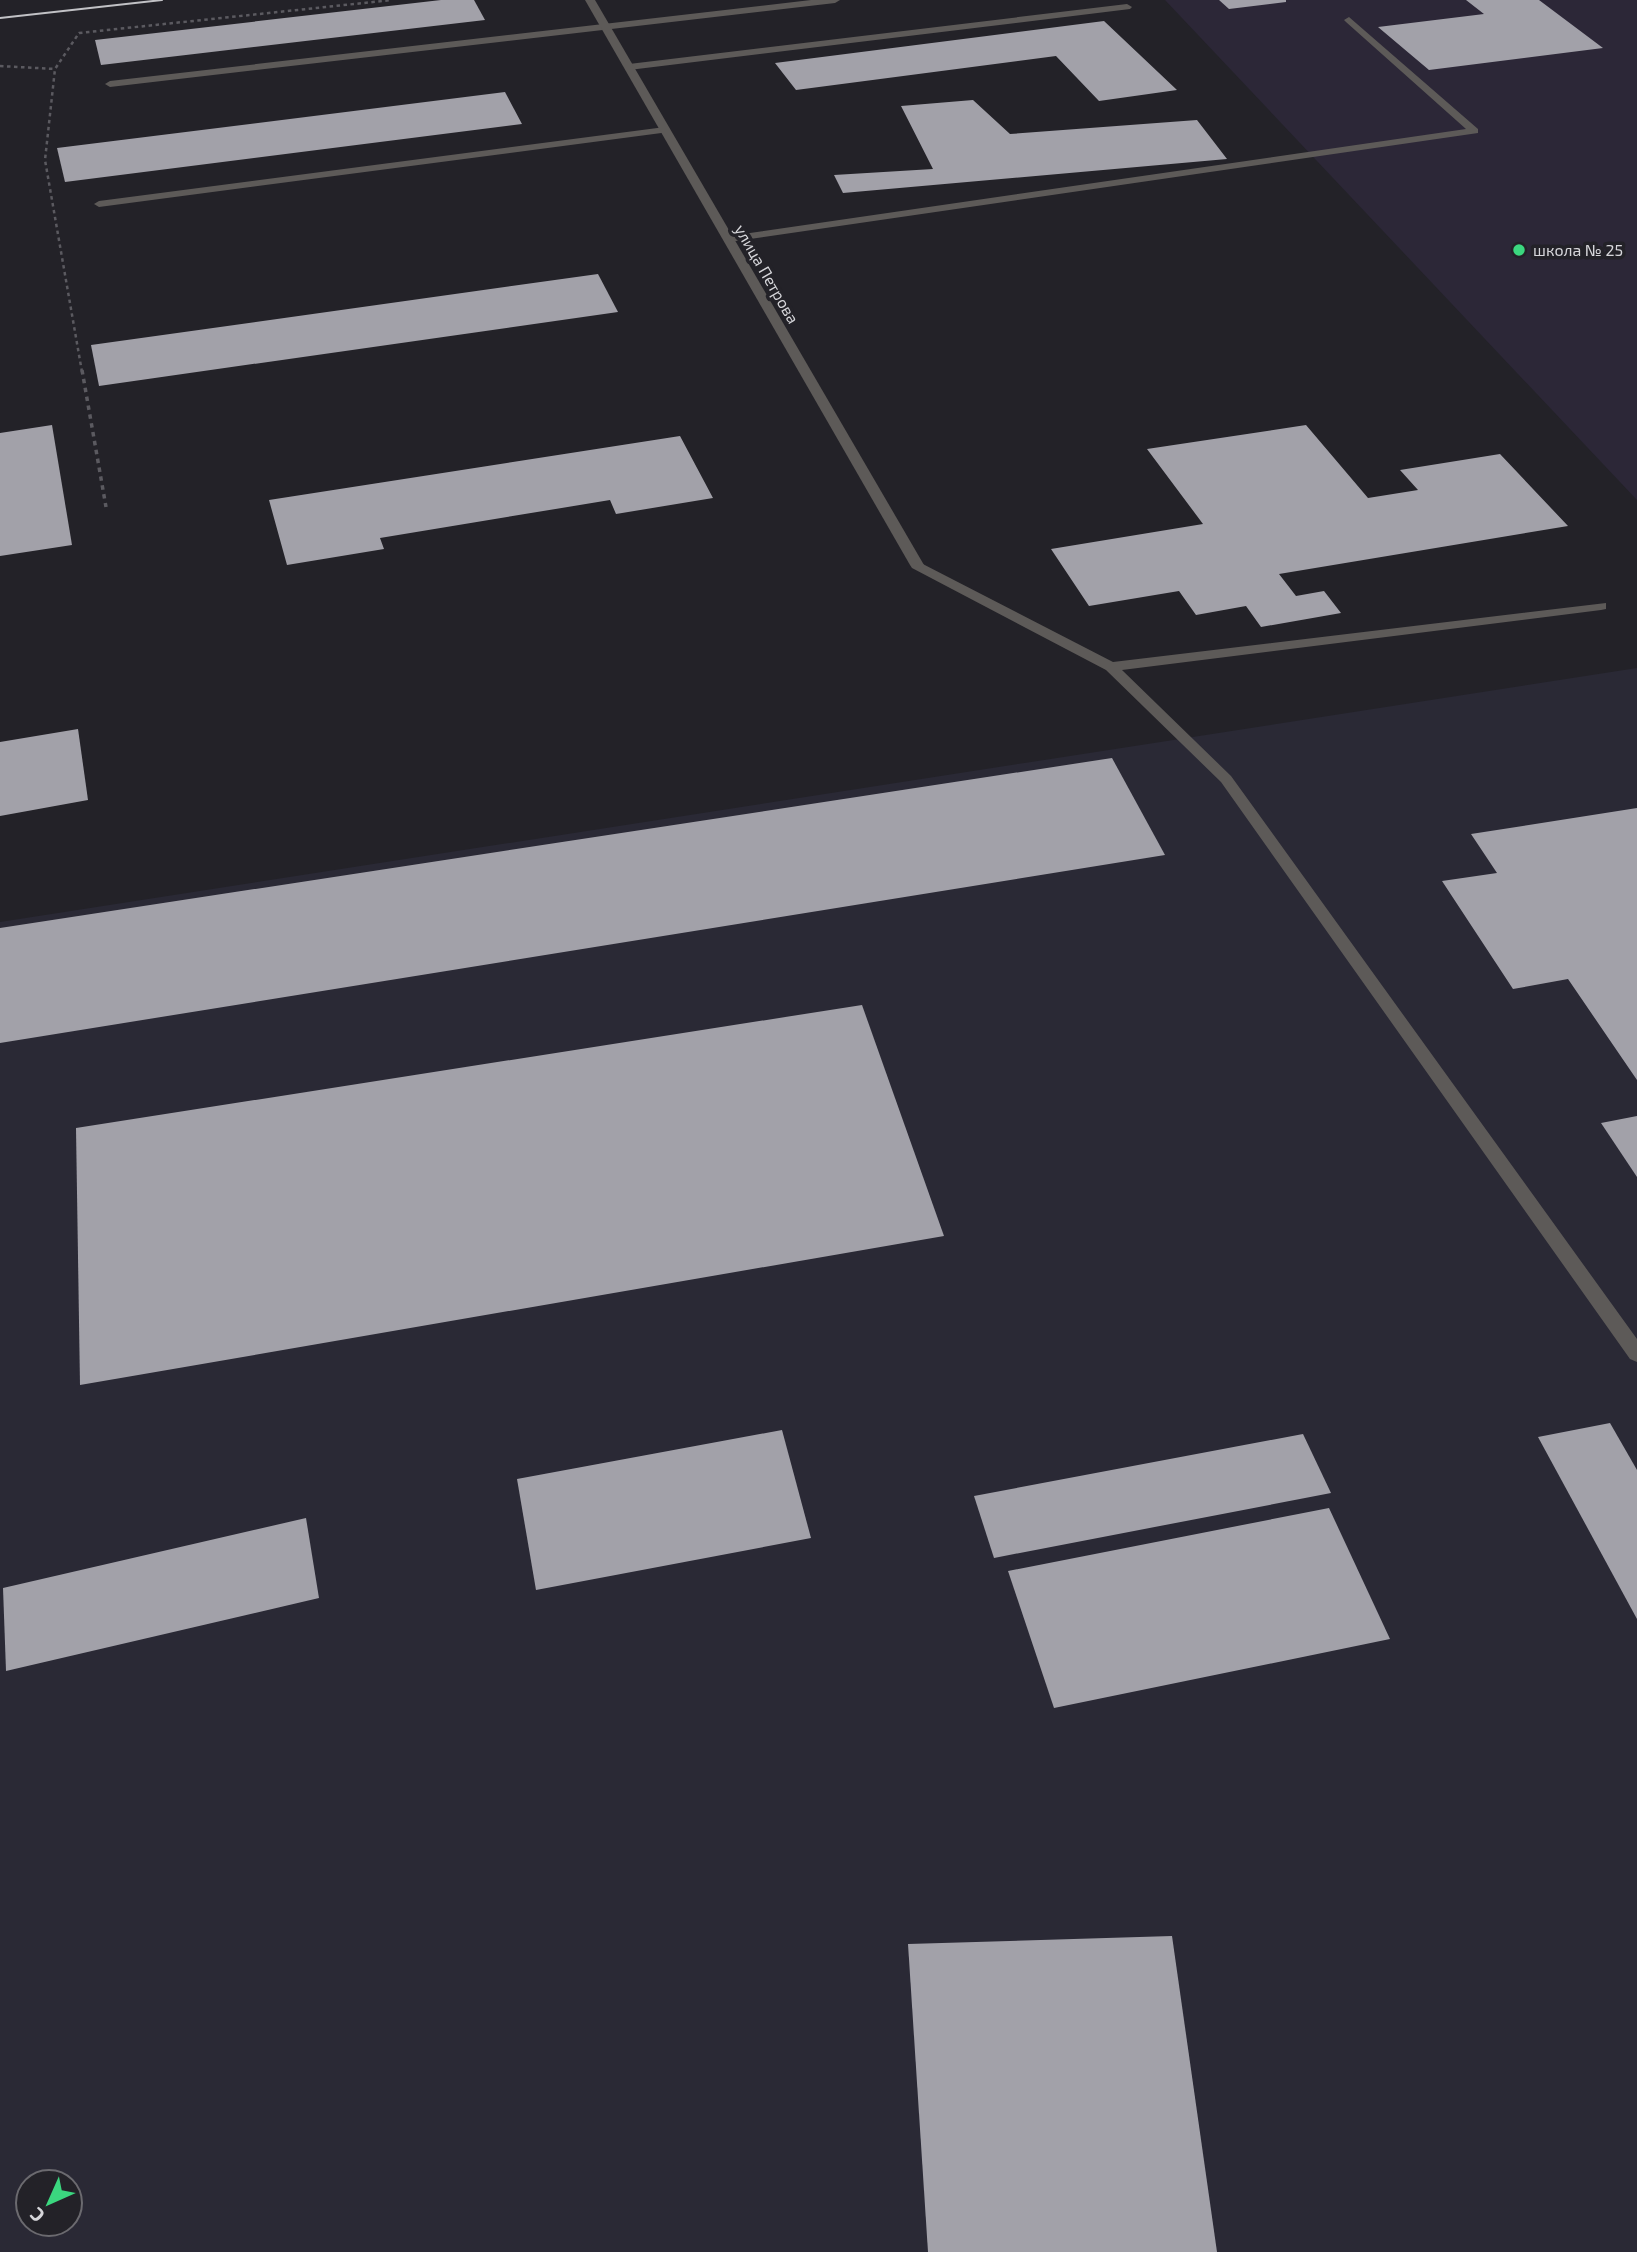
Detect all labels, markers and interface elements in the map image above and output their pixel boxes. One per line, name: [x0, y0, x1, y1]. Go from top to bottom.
street label: улица Петрова: [731, 221, 803, 327]
place label: школа № 25: [1533, 240, 1623, 259]
marker: школа № 25: [1511, 242, 1527, 258]
north arrow: [14, 2168, 84, 2238]
text: С: [25, 2203, 49, 2227]

